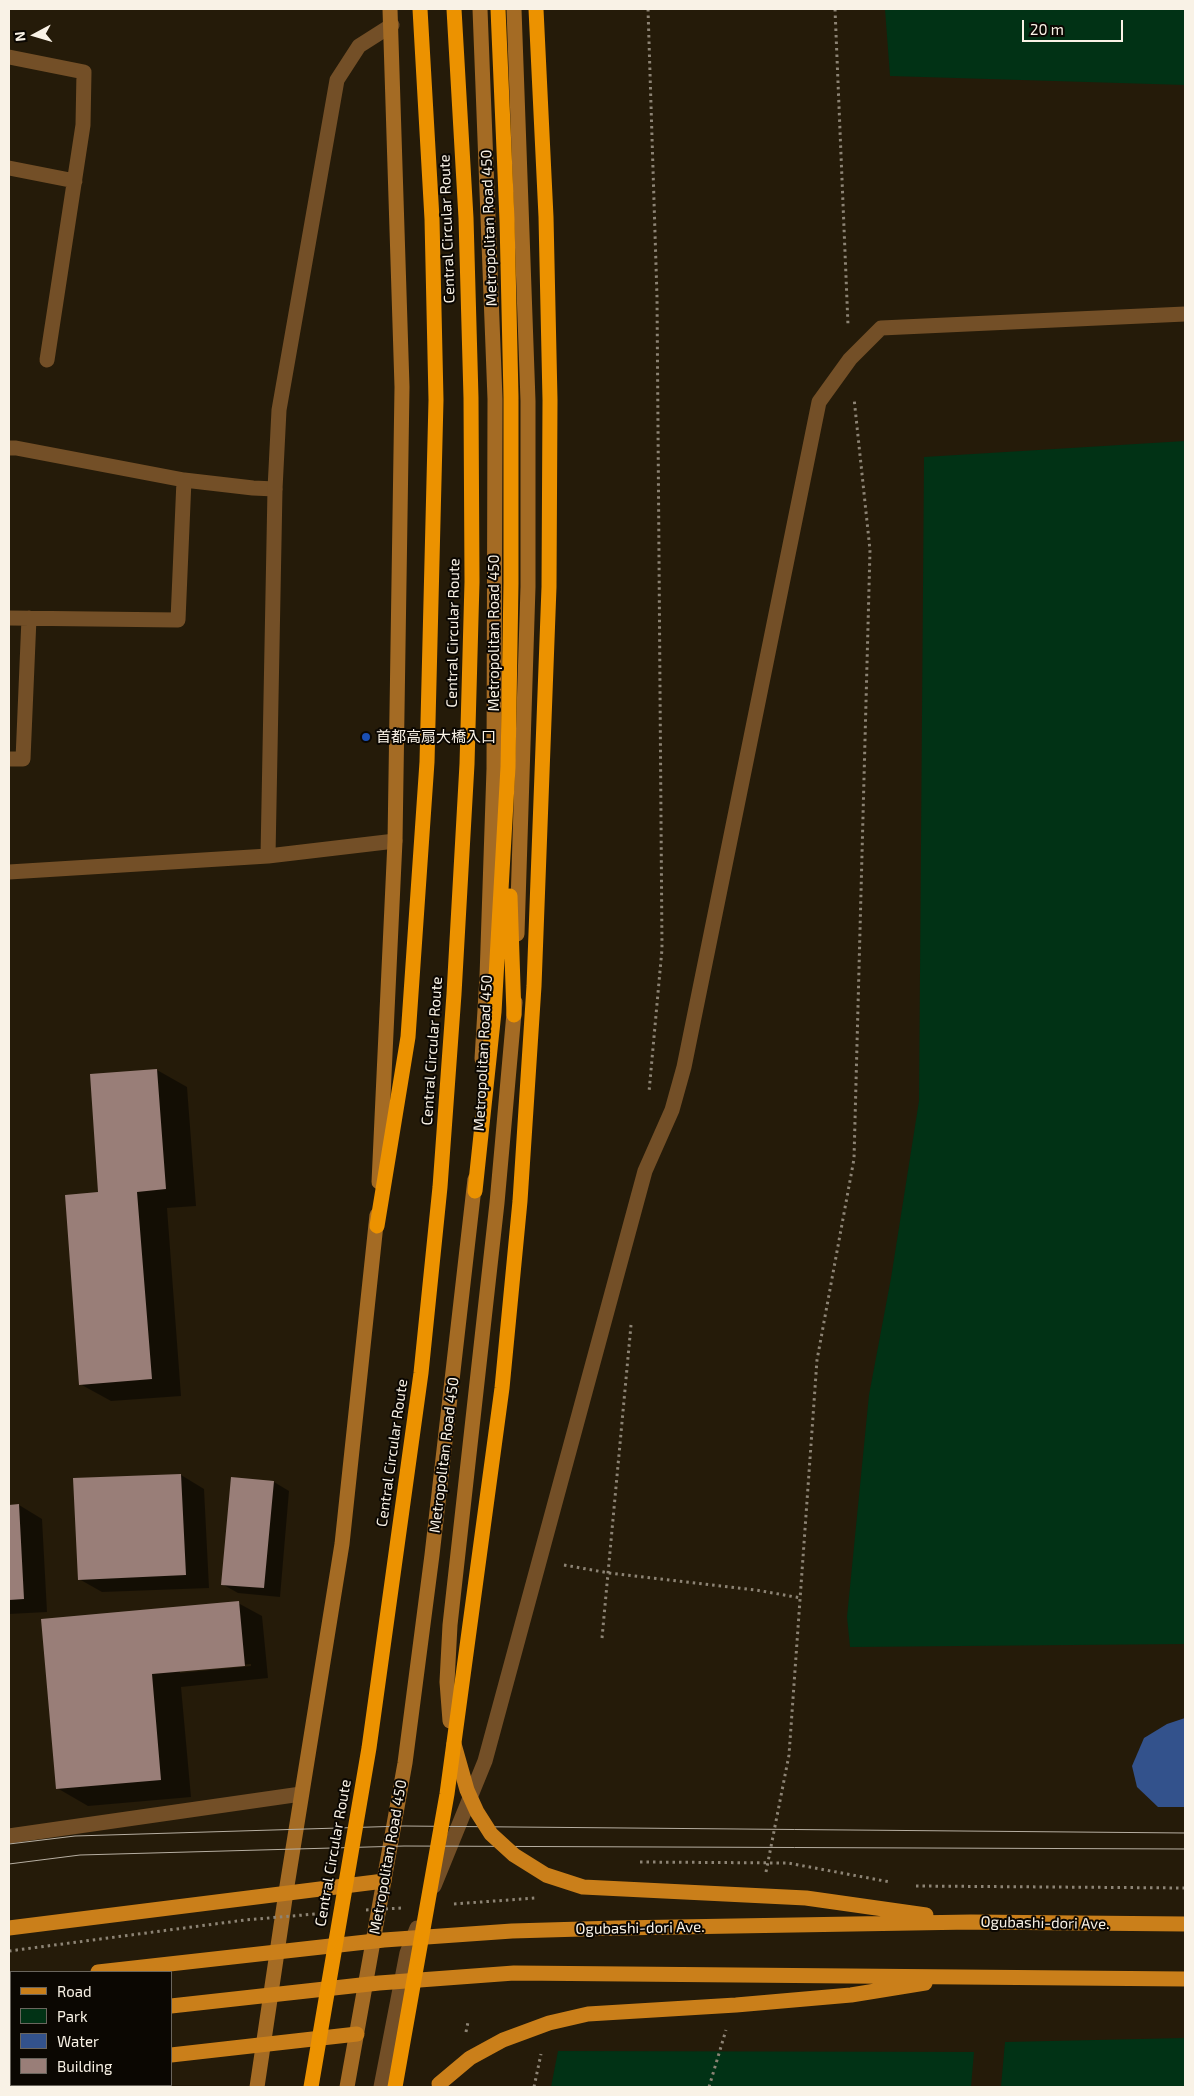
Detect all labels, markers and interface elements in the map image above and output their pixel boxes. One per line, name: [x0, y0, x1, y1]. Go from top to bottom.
north arrow: [10, 10, 60, 60]
scale bar: [1024, 10, 1125, 42]
text: 20 m: [1030, 20, 1064, 38]
text: N: [11, 31, 29, 43]
street label: Metropolitan Road 450: [477, 149, 501, 307]
street label: Central Circular Route: [435, 154, 459, 304]
street label: Metropolitan Road 450: [485, 555, 503, 711]
street label: Central Circular Route: [443, 558, 463, 708]
place label: 首都高扇大橋入口: [376, 728, 496, 746]
marker: 首都高扇大橋入口: [360, 731, 372, 743]
street label: Metropolitan Road 450: [470, 974, 496, 1132]
street label: Central Circular Route: [418, 976, 446, 1126]
street label: Metropolitan Road 450: [426, 1376, 462, 1534]
street label: Central Circular Route: [373, 1378, 411, 1528]
street label: Central Circular Route: [311, 1778, 355, 1928]
street label: Metropolitan Road 450: [366, 1778, 410, 1936]
street label: Ogubashi-dori Ave.: [980, 1913, 1110, 1933]
street label: Ogubashi-dori Ave.: [575, 1918, 705, 1938]
legend: [10, 1971, 172, 2086]
text: Road: [57, 1982, 92, 2000]
text: Park: [57, 2007, 88, 2025]
text: Water: [57, 2032, 99, 2050]
text: Building: [57, 2057, 112, 2075]

